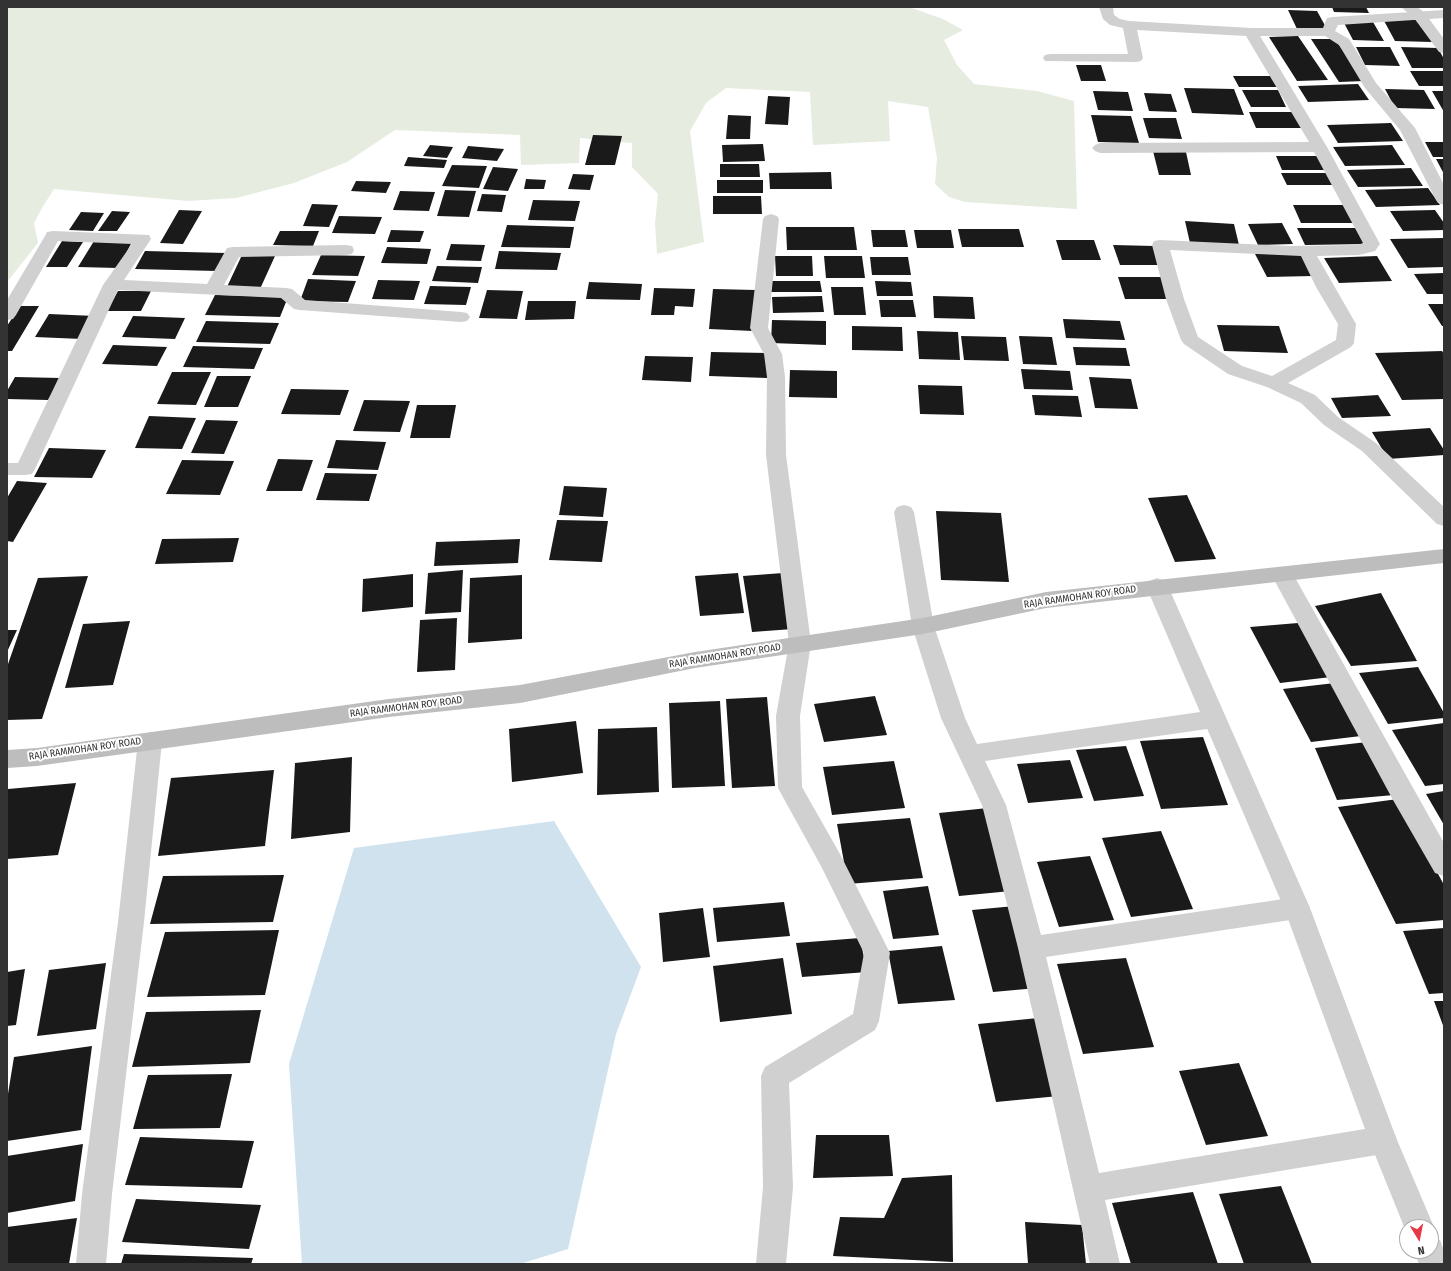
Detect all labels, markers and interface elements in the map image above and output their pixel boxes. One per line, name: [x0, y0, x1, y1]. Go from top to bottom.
street label: RAJA RAMMOHAN ROY ROAD: [1023, 583, 1137, 611]
street label: RAJA RAMMOHAN ROY ROAD: [668, 641, 782, 671]
street label: RAJA RAMMOHAN ROY ROAD: [349, 694, 463, 720]
street label: RAJA RAMMOHAN ROY ROAD: [28, 735, 142, 763]
north arrow: [1399, 1219, 1439, 1259]
text: N: [1417, 1243, 1425, 1257]

